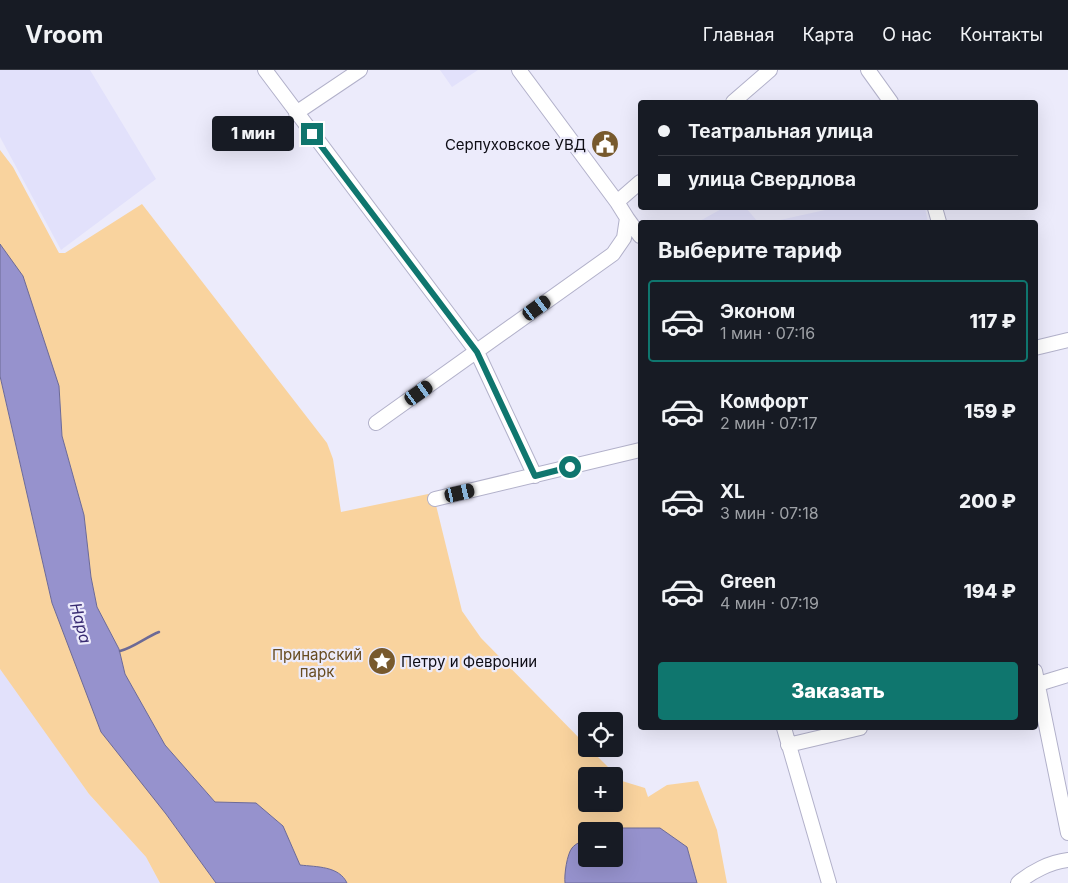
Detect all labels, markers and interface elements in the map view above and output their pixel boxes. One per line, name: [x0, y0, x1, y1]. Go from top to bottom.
text: Vroom: [25, 20, 103, 49]
text: Главная: [703, 24, 774, 45]
text: Карта: [802, 24, 854, 45]
text: О нас: [882, 24, 932, 45]
text: Контакты: [960, 24, 1043, 45]
callout: 1 мин: [212, 116, 294, 152]
text: Театральная улица: [688, 120, 873, 143]
text: 1 мин: [231, 123, 275, 143]
route end: [301, 123, 323, 145]
public building icon: Серпуховское УВД: [590, 129, 620, 159]
place label: Серпуховское УВД: [445, 135, 586, 154]
text: улица Свердлова: [688, 168, 856, 191]
text: Выберите тариф: [658, 237, 842, 263]
car: [520, 293, 553, 323]
icon: car: [660, 299, 705, 344]
text: Эконом: [720, 300, 795, 323]
text: 117 ₽: [969, 310, 1016, 333]
text: 1 мин · 07:16: [720, 323, 815, 343]
car: [402, 378, 435, 408]
icon: car: [660, 389, 705, 434]
text: Комфорт: [720, 390, 808, 413]
text: 159 ₽: [964, 400, 1016, 423]
text: 2 мин · 07:17: [720, 413, 818, 433]
route start: [559, 456, 581, 478]
icon: car: [660, 479, 705, 524]
text: XL: [720, 480, 745, 503]
car: [443, 482, 476, 504]
text: 200 ₽: [959, 490, 1016, 513]
text: 3 мин · 07:18: [720, 503, 819, 523]
icon: car: [660, 569, 705, 614]
text: Green: [720, 570, 776, 593]
text: 194 ₽: [963, 580, 1016, 603]
text: 4 мин · 07:19: [720, 593, 819, 613]
water label: Нара: [66, 600, 96, 646]
park label: Принарский парк: [272, 645, 362, 681]
place icon: Петру и Февронии: [367, 646, 397, 676]
place label: Петру и Февронии: [401, 652, 537, 671]
button: Заказать: [658, 662, 1018, 720]
map controls: [578, 712, 623, 867]
button: locate: [578, 712, 623, 757]
button: +: [578, 767, 623, 812]
button: −: [578, 822, 623, 867]

